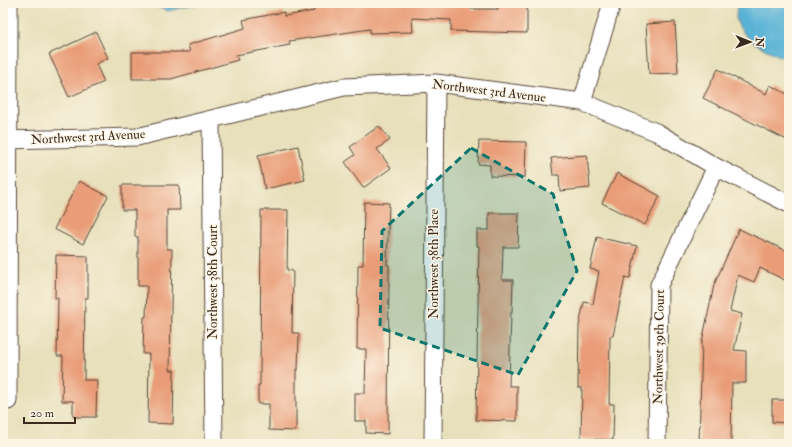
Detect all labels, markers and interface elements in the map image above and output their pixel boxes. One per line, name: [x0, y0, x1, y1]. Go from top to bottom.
north arrow: [730, 22, 770, 62]
text: N: [753, 36, 766, 48]
street label: Northwest 3rd Avenue: [431, 76, 547, 106]
street label: Northwest 3rd Avenue: [30, 126, 146, 148]
street label: Northwest 38th Place: [426, 208, 442, 319]
street label: Northwest 38th Court: [205, 225, 221, 339]
street label: Northwest 39th Court: [650, 289, 668, 405]
scale bar: [24, 399, 75, 425]
text: 20 m: [30, 406, 55, 421]

